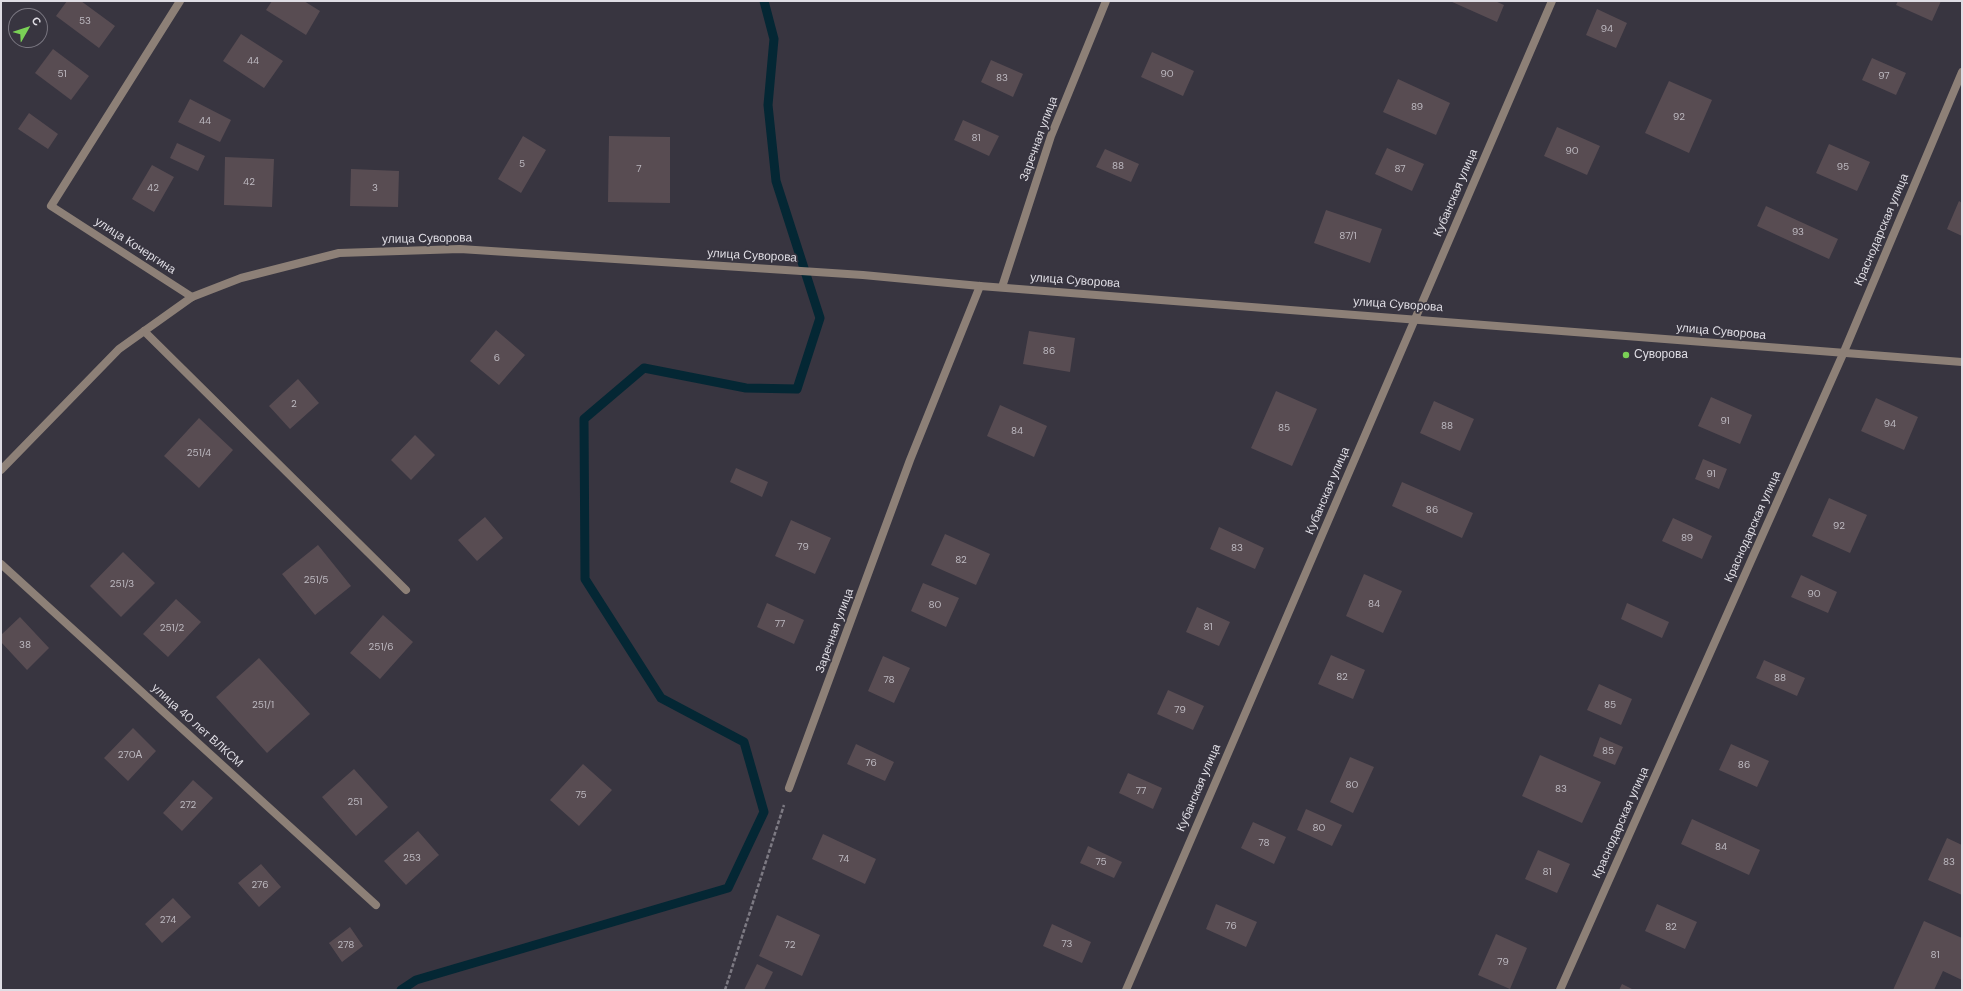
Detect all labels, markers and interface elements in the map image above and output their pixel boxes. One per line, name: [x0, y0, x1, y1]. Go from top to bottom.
north arrow: [8, 8, 48, 48]
text: С: [29, 14, 44, 29]
house number: 53: [79, 15, 91, 27]
house number: 94: [1601, 23, 1613, 35]
house number: 44: [247, 55, 259, 67]
house number: 51: [57, 68, 67, 80]
house number: 90: [1160, 68, 1174, 80]
house number: 97: [1878, 70, 1890, 82]
house number: 83: [996, 72, 1008, 84]
street label: Заречная улица: [1017, 95, 1061, 183]
house number: 89: [1411, 101, 1423, 113]
house number: 92: [1673, 111, 1685, 123]
house number: 44: [199, 115, 211, 127]
house number: 81: [972, 132, 980, 144]
house number: 90: [1565, 145, 1579, 157]
street label: Кубанская улица: [1431, 147, 1481, 239]
house number: 5: [519, 158, 525, 170]
house number: 88: [1112, 160, 1124, 172]
house number: 95: [1837, 161, 1849, 173]
house number: 7: [636, 163, 642, 175]
house number: 87: [1394, 163, 1406, 175]
street label: Краснодарская улица: [1852, 172, 1912, 288]
house number: 42: [243, 176, 255, 188]
house number: 42: [147, 182, 159, 194]
house number: 3: [372, 182, 378, 194]
street label: улица Кочергина: [92, 214, 178, 278]
house number: 93: [1792, 226, 1804, 238]
house number: 87/1: [1339, 230, 1357, 242]
street label: улица Суворова: [382, 231, 472, 247]
street label: улица Суворова: [707, 246, 797, 266]
street label: улица Суворова: [1030, 271, 1120, 291]
street label: улица Суворова: [1353, 295, 1443, 315]
street label: улица Суворова: [1676, 321, 1766, 343]
house number: 86: [1043, 345, 1055, 357]
place label: Суворова: [1634, 348, 1688, 362]
marker: Суворова: [1621, 350, 1631, 360]
house number: 6: [494, 352, 500, 364]
house number: 2: [291, 398, 297, 410]
house number: 91: [1720, 415, 1730, 427]
house number: 94: [1884, 418, 1896, 430]
house number: 88: [1441, 420, 1453, 432]
house number: 85: [1278, 422, 1290, 434]
house number: 84: [1011, 425, 1023, 437]
street label: Кубанская улица: [1303, 445, 1353, 537]
house number: 251/4: [187, 447, 211, 459]
house number: 91: [1706, 468, 1716, 480]
street label: Краснодарская улица: [1722, 469, 1784, 585]
house number: 86: [1426, 504, 1438, 516]
house number: 92: [1833, 520, 1845, 532]
house number: 89: [1681, 532, 1693, 544]
house number: 79: [797, 541, 809, 553]
house number: 83: [1231, 542, 1243, 554]
house number: 82: [955, 554, 967, 566]
house number: 251/5: [304, 574, 328, 586]
house number: 251/3: [110, 578, 134, 590]
street label: Заречная улица: [813, 587, 857, 675]
house number: 90: [1807, 588, 1821, 600]
house number: 84: [1368, 598, 1380, 610]
house number: 80: [929, 599, 941, 611]
house number: 77: [775, 618, 785, 630]
house number: 81: [1204, 621, 1212, 633]
house number: 251/2: [160, 622, 184, 634]
house number: 38: [19, 639, 31, 651]
house number: 251/6: [369, 641, 393, 653]
house number: 82: [1336, 671, 1348, 683]
house number: 88: [1774, 672, 1786, 684]
house number: 78: [883, 674, 895, 686]
street label: улица 40 лет ВЛКСМ: [148, 681, 246, 771]
house number: 251/1: [252, 699, 274, 711]
house number: 85: [1604, 699, 1616, 711]
house number: 79: [1174, 704, 1186, 716]
street label: Кубанская улица: [1174, 742, 1224, 834]
house number: 85: [1602, 745, 1614, 757]
house number: 270А: [118, 749, 142, 761]
house number: 76: [865, 757, 877, 769]
house number: 86: [1738, 759, 1750, 771]
street label: Краснодарская улица: [1590, 765, 1652, 881]
house number: 80: [1346, 779, 1358, 791]
house number: 83: [1555, 783, 1567, 795]
house number: 77: [1136, 785, 1146, 797]
house number: 75: [575, 789, 587, 801]
house number: 251: [348, 796, 362, 808]
house number: 272: [180, 799, 196, 811]
house number: 80: [1313, 822, 1325, 834]
house number: 78: [1258, 837, 1270, 849]
house number: 84: [1715, 841, 1727, 853]
house number: 253: [403, 852, 421, 864]
house number: 74: [839, 853, 849, 865]
house number: 75: [1095, 856, 1107, 868]
house number: 83: [1943, 856, 1955, 868]
house number: 81: [1543, 866, 1551, 878]
house number: 276: [252, 879, 268, 891]
house number: 274: [160, 914, 176, 926]
house number: 76: [1225, 920, 1237, 932]
house number: 82: [1665, 921, 1677, 933]
house number: 73: [1062, 938, 1072, 950]
house number: 278: [338, 939, 354, 951]
house number: 72: [785, 939, 795, 951]
house number: 81: [1931, 949, 1939, 961]
house number: 79: [1497, 956, 1509, 968]

